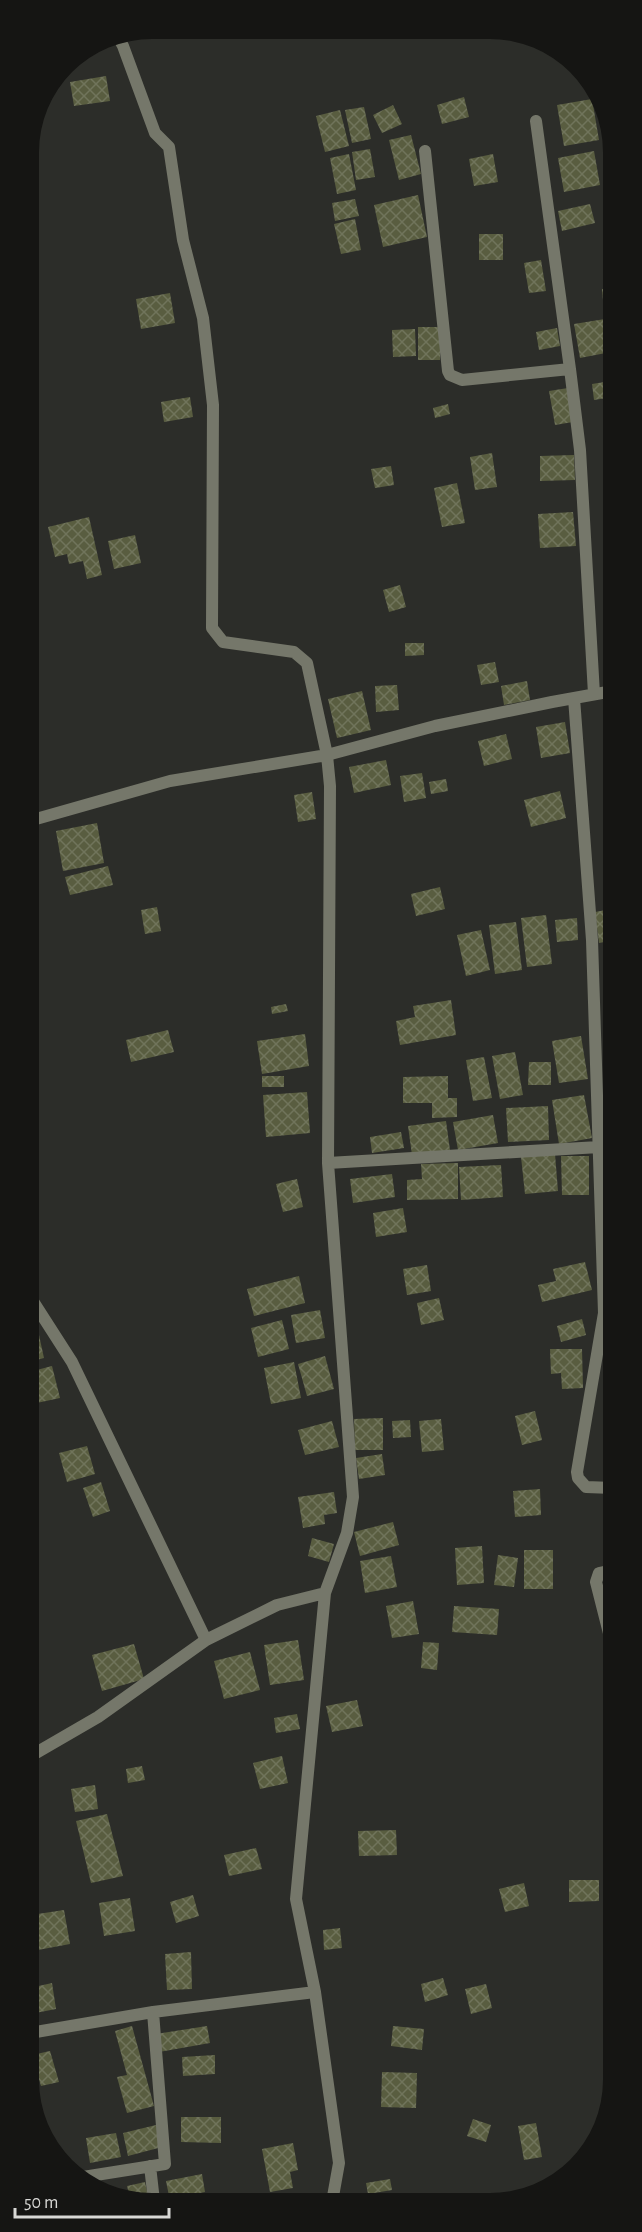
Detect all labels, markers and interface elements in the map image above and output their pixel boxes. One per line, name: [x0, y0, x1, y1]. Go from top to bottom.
scale bar: [15, 2181, 170, 2219]
text: 50 m: [24, 2194, 58, 2212]

